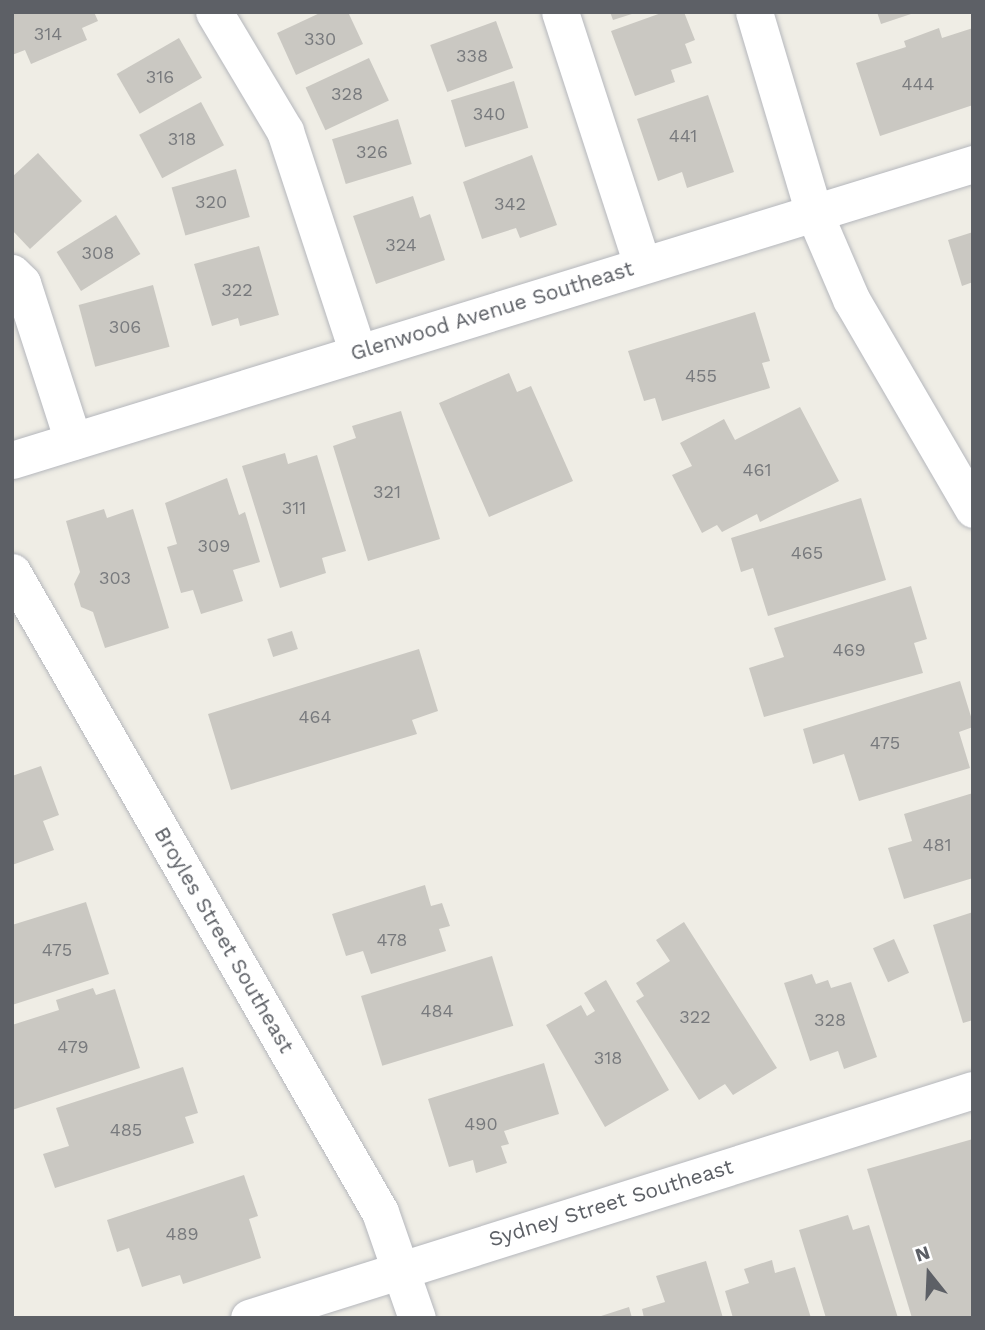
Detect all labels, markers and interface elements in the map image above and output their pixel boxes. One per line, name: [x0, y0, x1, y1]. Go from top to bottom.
house number: 314: [34, 23, 62, 45]
house number: 330: [304, 28, 336, 50]
house number: 338: [456, 45, 488, 67]
house number: 316: [146, 66, 174, 88]
house number: 444: [902, 73, 934, 95]
house number: 328: [331, 83, 363, 105]
house number: 340: [473, 103, 505, 125]
house number: 441: [669, 125, 697, 147]
house number: 318: [168, 128, 196, 150]
house number: 326: [356, 141, 388, 163]
house number: 320: [195, 191, 227, 213]
house number: 342: [494, 193, 526, 215]
house number: 324: [385, 234, 417, 256]
house number: 308: [82, 242, 114, 264]
street label: Glenwood Avenue Southeast: [347, 256, 637, 366]
house number: 322: [221, 279, 253, 301]
house number: 306: [109, 316, 141, 338]
house number: 455: [685, 365, 717, 387]
house number: 461: [743, 459, 771, 481]
house number: 321: [373, 481, 401, 503]
house number: 311: [282, 497, 306, 519]
house number: 309: [198, 535, 230, 557]
house number: 465: [791, 542, 823, 564]
house number: 303: [99, 567, 131, 589]
house number: 469: [832, 639, 866, 661]
house number: 464: [299, 706, 331, 728]
house number: 475: [870, 732, 900, 754]
street label: Broyles Street Southeast: [149, 822, 299, 1058]
house number: 481: [922, 834, 952, 856]
house number: 478: [377, 929, 407, 951]
house number: 475: [42, 939, 72, 961]
house number: 484: [420, 1000, 454, 1022]
house number: 322: [679, 1006, 711, 1028]
house number: 328: [814, 1009, 846, 1031]
house number: 479: [57, 1036, 89, 1058]
house number: 318: [594, 1047, 622, 1069]
house number: 490: [464, 1113, 498, 1135]
house number: 485: [110, 1119, 142, 1141]
street label: Sydney Street Southeast: [486, 1154, 736, 1252]
house number: 489: [165, 1223, 199, 1245]
north arrow: [894, 1239, 964, 1309]
text: N: [912, 1240, 933, 1267]

